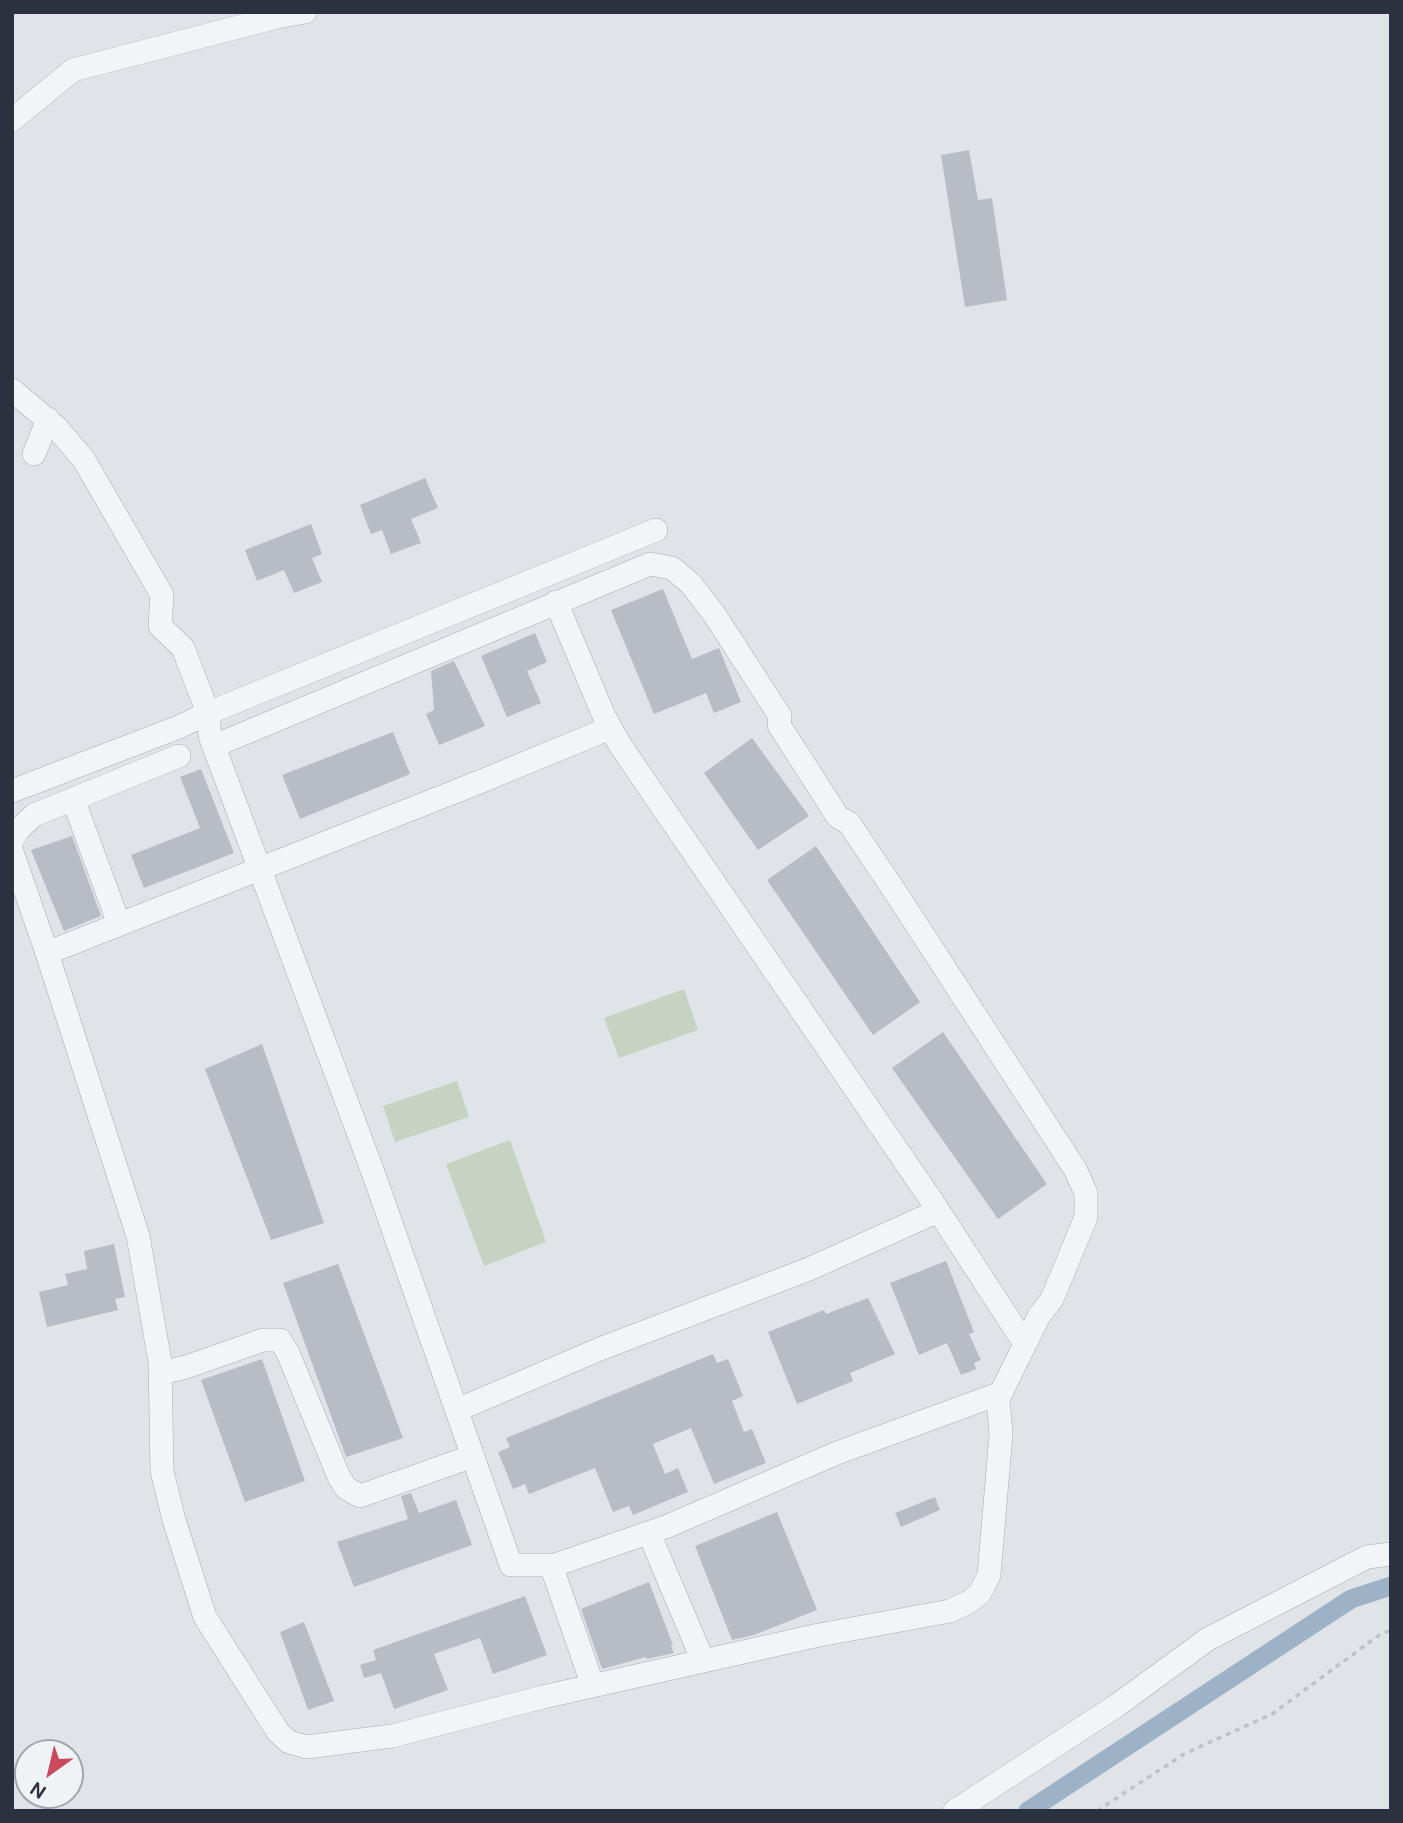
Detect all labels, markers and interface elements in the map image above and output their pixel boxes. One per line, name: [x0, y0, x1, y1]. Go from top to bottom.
north arrow: [14, 1739, 84, 1809]
text: N: [25, 1776, 51, 1804]

